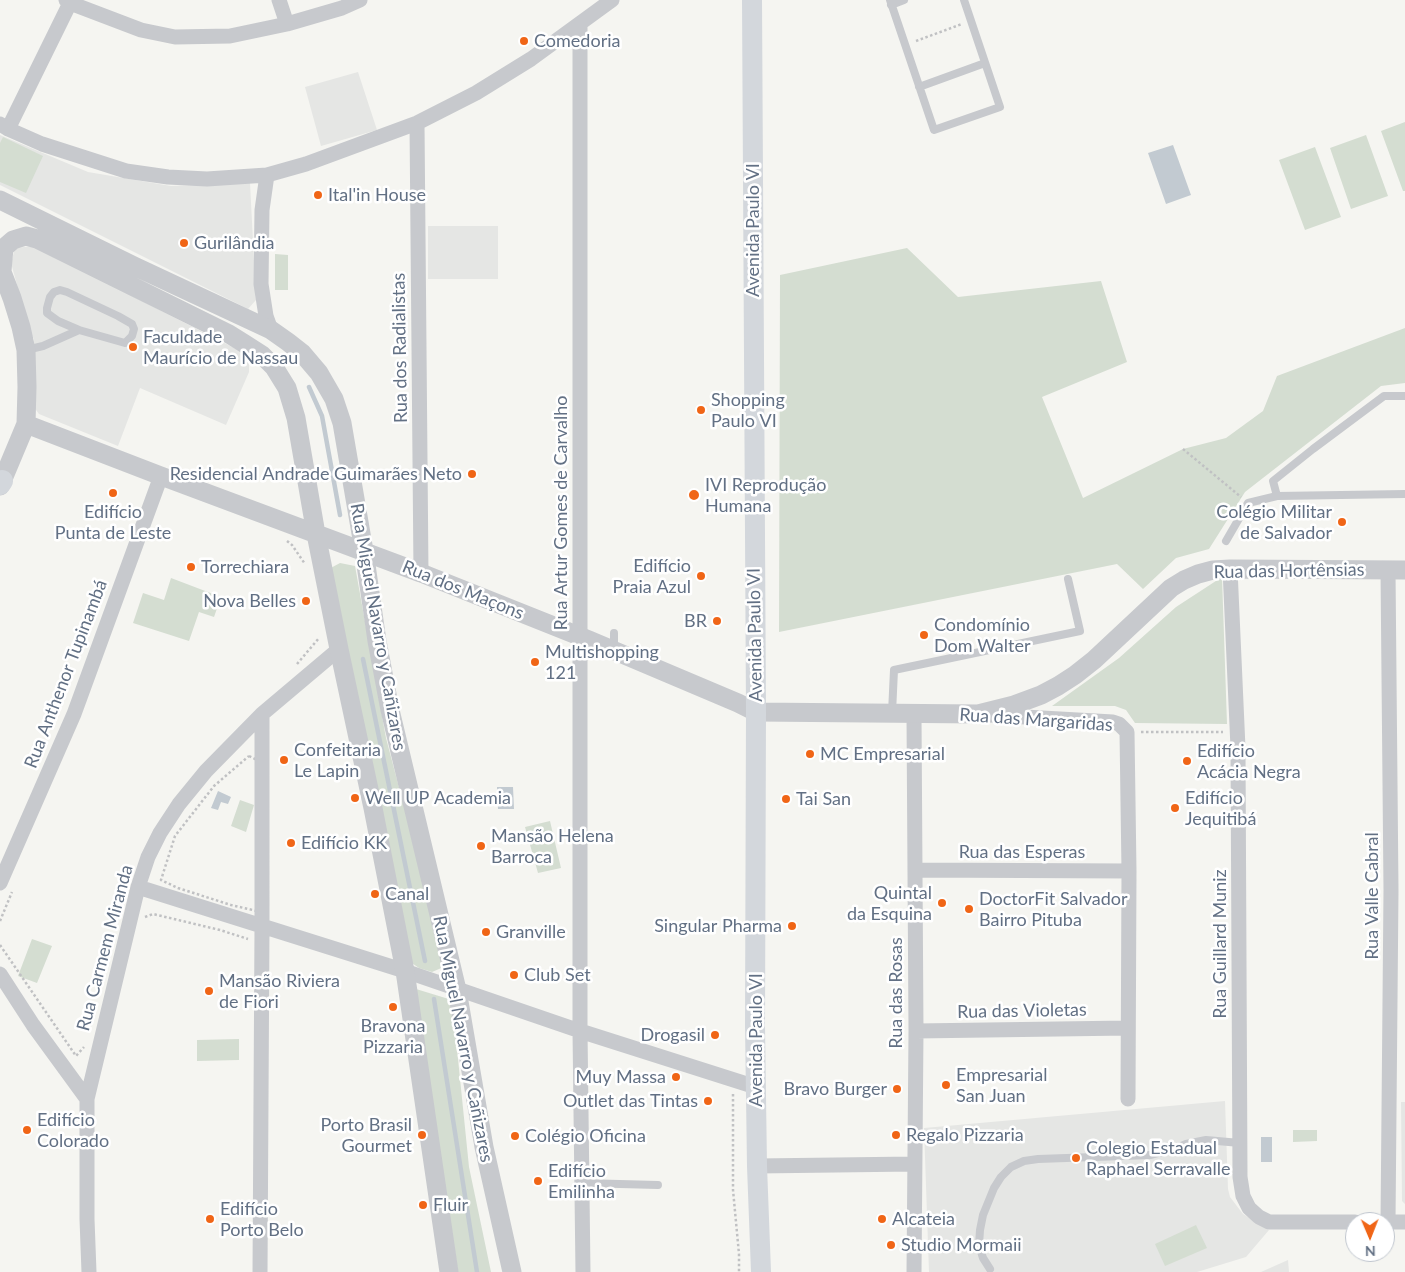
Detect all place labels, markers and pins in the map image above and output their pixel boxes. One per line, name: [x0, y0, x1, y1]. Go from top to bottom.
place label: Comedoria: [534, 30, 620, 52]
marker: Comedoria: [518, 35, 530, 47]
place label: Ital'in House: [328, 184, 426, 206]
marker: Ital'in House: [312, 189, 324, 201]
place label: Gurilândia: [194, 232, 274, 254]
marker: Gurilândia: [178, 237, 190, 249]
place label: Faculdade Maurício de Nassau: [143, 326, 298, 368]
marker: Faculdade Maurício de Nassau: [127, 341, 139, 353]
place label: Shopping Paulo VI: [711, 389, 785, 432]
marker: Shopping Paulo VI: [695, 404, 707, 416]
place label: Residencial Andrade Guimarães Neto: [170, 463, 462, 485]
marker: Residencial Andrade Guimarães Neto: [466, 468, 478, 480]
place label: IVI Reprodução Humana: [705, 474, 826, 516]
marker: Edifício Punta de Leste: [107, 487, 119, 499]
marker: IVI Reprodução Humana: [687, 488, 701, 502]
place label: Edifício Punta de Leste: [55, 501, 171, 544]
place label: Colégio Militar de Salvador: [1216, 501, 1332, 544]
marker: Colégio Militar de Salvador: [1336, 516, 1348, 528]
place label: Edifício Praia Azul: [613, 555, 691, 598]
place label: Torrechiara: [201, 556, 289, 578]
marker: Torrechiara: [185, 561, 197, 573]
marker: Edifício Praia Azul: [695, 570, 707, 582]
place label: Nova Belles: [203, 590, 296, 612]
marker: Nova Belles: [300, 595, 312, 607]
place label: BR: [684, 610, 707, 632]
place label: Condomínio Dom Walter: [934, 614, 1030, 656]
marker: BR: [711, 615, 723, 627]
marker: Condomínio Dom Walter: [918, 629, 930, 641]
place label: Multishopping 121: [545, 641, 659, 684]
marker: Multishopping 121: [529, 656, 541, 668]
place label: Confeitaria Le Lapin: [294, 739, 381, 782]
place label: Edifício Acácia Negra: [1197, 740, 1301, 782]
place label: MC Empresarial: [820, 743, 945, 765]
marker: MC Empresarial: [804, 748, 816, 760]
marker: Confeitaria Le Lapin: [278, 754, 290, 766]
marker: Edifício Acácia Negra: [1181, 755, 1193, 767]
place label: Well UP Academia: [365, 787, 511, 809]
place label: Edifício Jequitibá: [1185, 787, 1256, 830]
place label: Tai San: [796, 788, 851, 810]
marker: Well UP Academia: [349, 792, 361, 804]
marker: Tai San: [780, 793, 792, 805]
marker: Edifício Jequitibá: [1169, 802, 1181, 814]
place label: Mansão Helena Barroca: [491, 825, 614, 868]
place label: Edifício KK: [301, 832, 387, 854]
marker: Edifício KK: [285, 837, 297, 849]
marker: Mansão Helena Barroca: [475, 840, 487, 852]
place label: Quintal da Esquina: [847, 882, 932, 924]
place label: Canal: [385, 883, 429, 905]
marker: Canal: [369, 888, 381, 900]
place label: DoctorFit Salvador Bairro Pituba: [979, 888, 1128, 931]
marker: Quintal da Esquina: [936, 897, 948, 909]
marker: DoctorFit Salvador Bairro Pituba: [963, 903, 975, 915]
place label: Singular Pharma: [654, 915, 782, 937]
marker: Singular Pharma: [786, 920, 798, 932]
place label: Granville: [496, 921, 566, 943]
marker: Granville: [480, 926, 492, 938]
place label: Club Set: [524, 964, 591, 986]
marker: Club Set: [508, 969, 520, 981]
place label: Mansão Riviera de Fiori: [219, 970, 340, 1012]
marker: Mansão Riviera de Fiori: [203, 985, 215, 997]
marker: Bravona Pizzaria: [387, 1001, 399, 1013]
place label: Bravona Pizzaria: [361, 1015, 425, 1058]
place label: Drogasil: [640, 1024, 705, 1046]
marker: Drogasil: [709, 1029, 721, 1041]
place label: Empresarial San Juan: [956, 1064, 1048, 1106]
place label: Muy Massa: [576, 1066, 666, 1088]
marker: Muy Massa: [670, 1071, 682, 1083]
place label: Bravo Burger: [783, 1078, 887, 1100]
marker: Empresarial San Juan: [940, 1079, 952, 1091]
marker: Bravo Burger: [891, 1083, 903, 1095]
place label: Outlet das Tintas: [563, 1090, 698, 1112]
marker: Outlet das Tintas: [702, 1095, 714, 1107]
place label: Edifício Colorado: [37, 1109, 109, 1152]
place label: Porto Brasil Gourmet: [321, 1114, 412, 1156]
marker: Edifício Colorado: [21, 1124, 33, 1136]
place label: Regalo Pizzaria: [906, 1124, 1024, 1146]
place label: Colégio Oficina: [525, 1125, 646, 1147]
marker: Porto Brasil Gourmet: [416, 1129, 428, 1141]
marker: Regalo Pizzaria: [890, 1129, 902, 1141]
marker: Colégio Oficina: [509, 1130, 521, 1142]
place label: Colegio Estadual Raphael Serravalle: [1086, 1137, 1230, 1180]
marker: Colegio Estadual Raphael Serravalle: [1070, 1152, 1082, 1164]
place label: Edifício Emilinha: [548, 1160, 615, 1202]
marker: Edifício Emilinha: [532, 1175, 544, 1187]
place label: Fluir: [433, 1194, 468, 1216]
place label: Edifício Porto Belo: [220, 1198, 304, 1240]
marker: Fluir: [417, 1199, 429, 1211]
place label: Alcateia: [892, 1208, 955, 1230]
marker: Edifício Porto Belo: [204, 1213, 216, 1225]
marker: Alcateia: [876, 1213, 888, 1225]
place label: Studio Mormaii: [901, 1234, 1022, 1256]
marker: Studio Mormaii: [885, 1239, 897, 1251]

